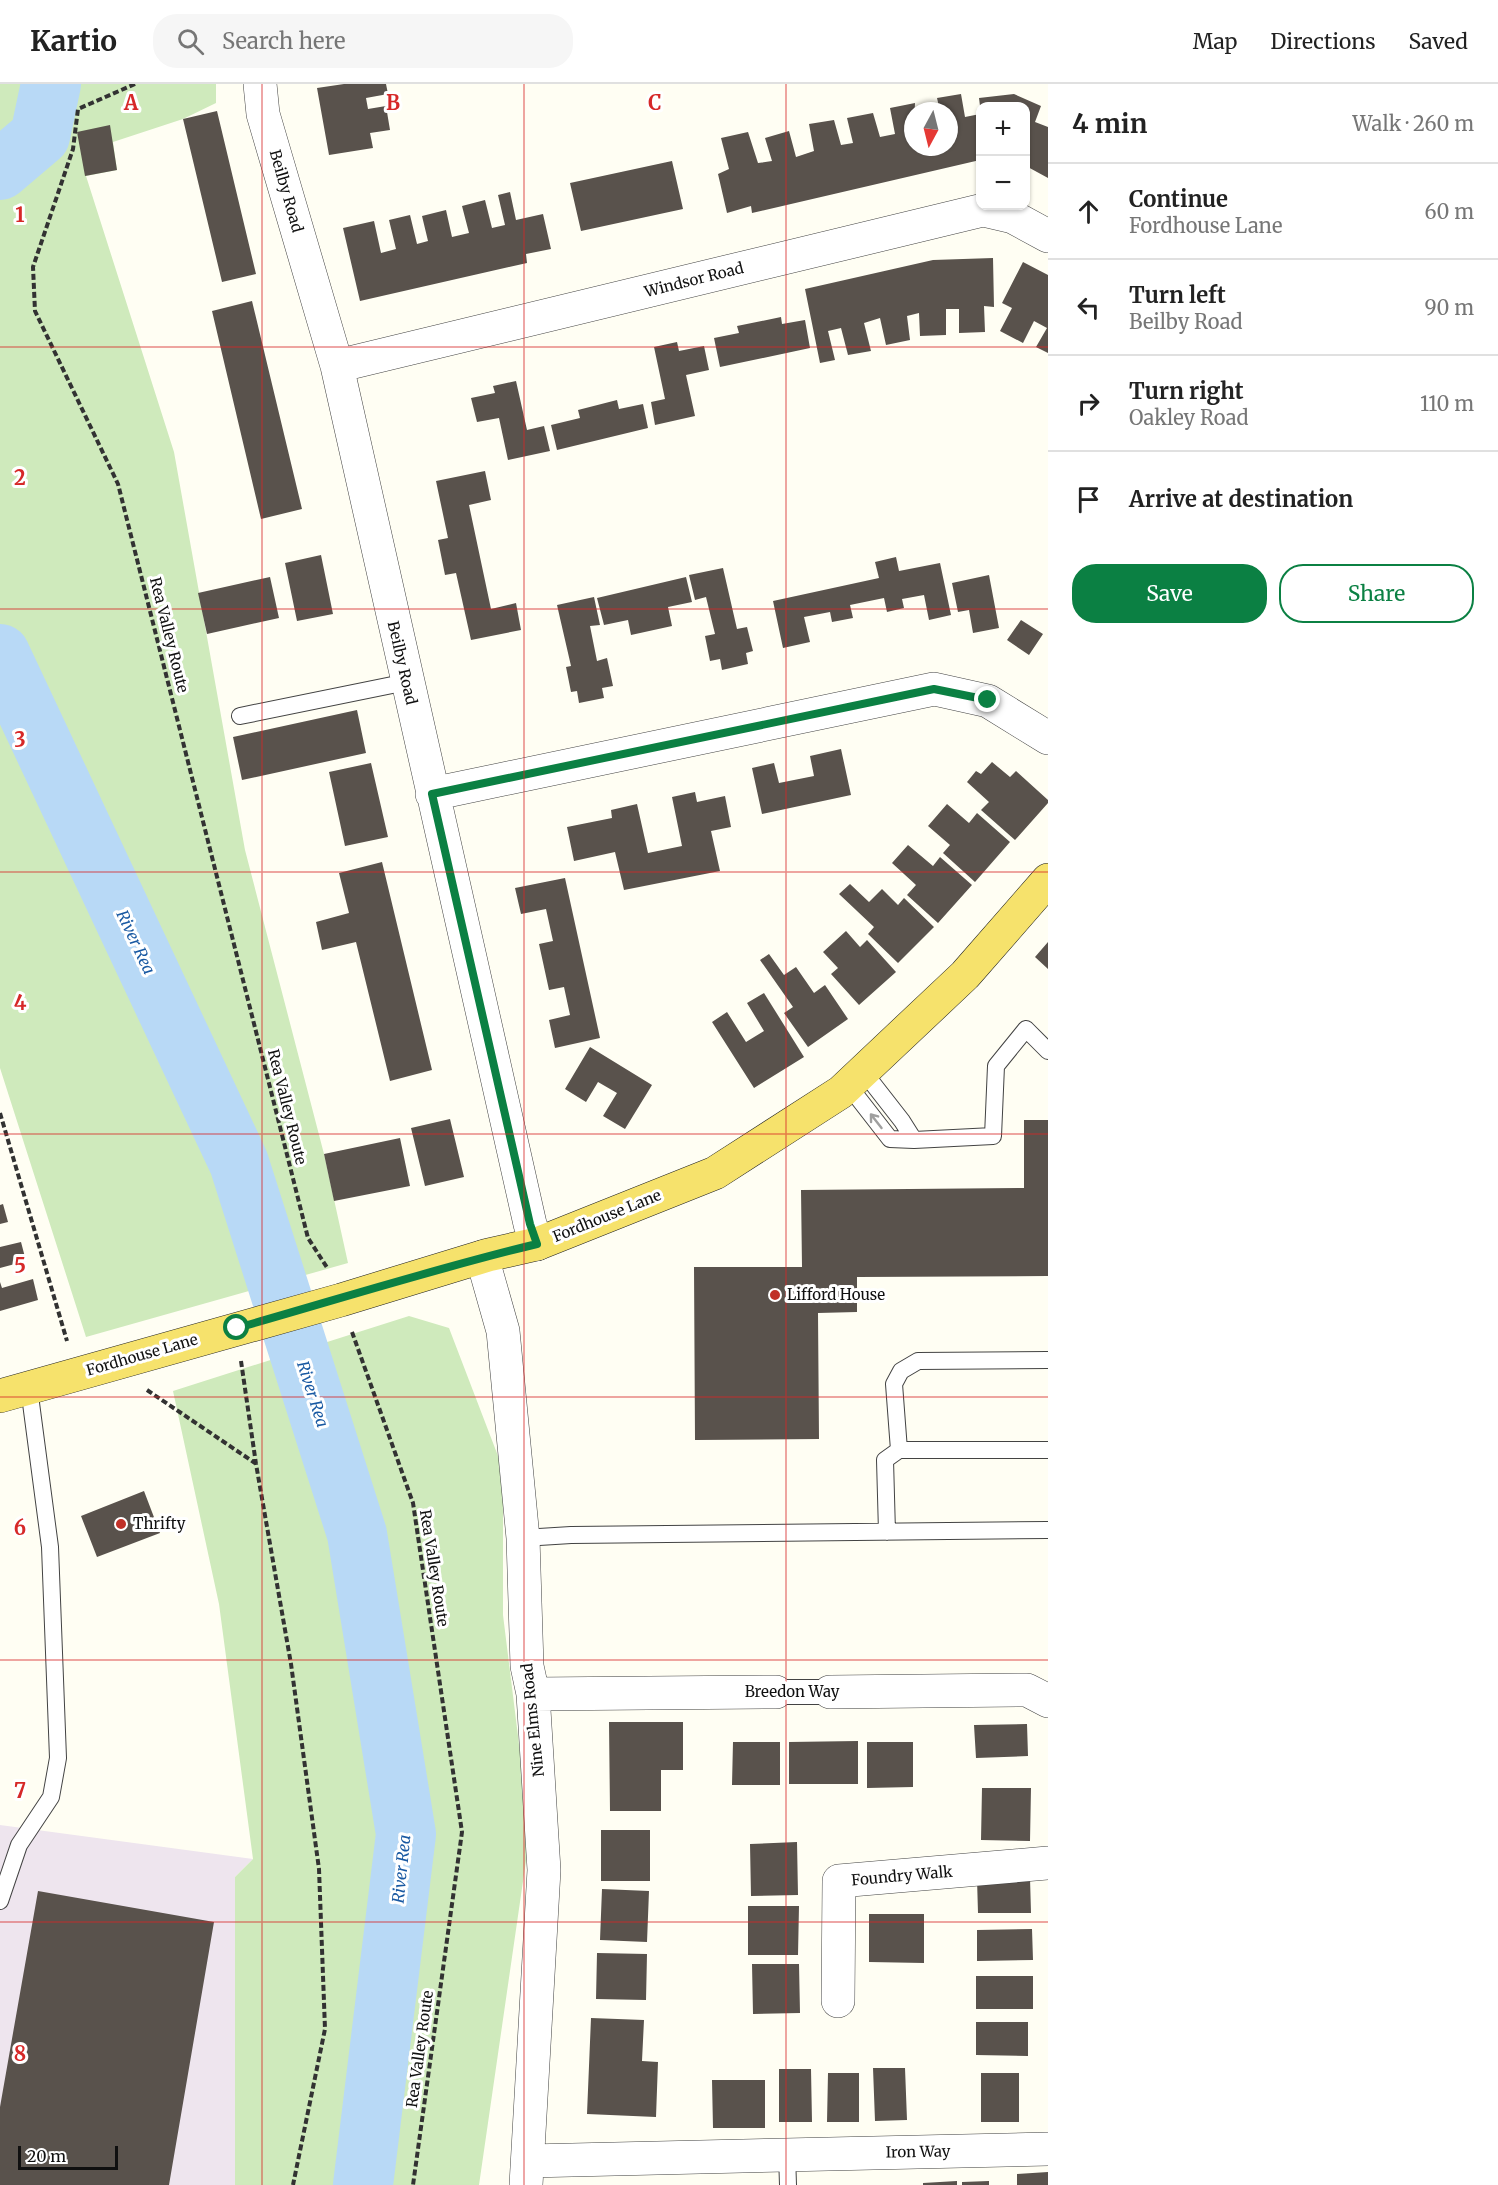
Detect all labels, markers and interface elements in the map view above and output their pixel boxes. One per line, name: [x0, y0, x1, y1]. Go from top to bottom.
search box: [153, 14, 573, 68]
text: Kartio: [30, 23, 117, 59]
icon: search: [174, 25, 207, 58]
text: Search here: [222, 27, 345, 55]
text: Map: [1193, 28, 1237, 55]
text: Directions: [1270, 28, 1375, 55]
text: Saved: [1408, 28, 1468, 55]
text: A: [123, 90, 139, 115]
text: B: [386, 90, 400, 115]
text: C: [648, 90, 662, 115]
north arrow: [904, 102, 958, 156]
map controls: [976, 102, 1030, 210]
button: +: [976, 102, 1030, 156]
text: 4 min: [1072, 107, 1147, 140]
text: Walk · 260 m: [1352, 111, 1474, 136]
street label: Beilby Road: [266, 147, 307, 234]
button: −: [976, 156, 1030, 210]
text: Continue: [1129, 185, 1228, 213]
icon: ahead: [1072, 195, 1105, 228]
text: 60 m: [1424, 199, 1474, 224]
text: 1: [15, 202, 25, 227]
text: Fordhouse Lane: [1129, 213, 1282, 238]
street label: Windsor Road: [641, 258, 745, 301]
text: Turn left: [1129, 281, 1226, 309]
icon: left: [1072, 291, 1105, 324]
text: 90 m: [1424, 295, 1474, 320]
text: Beilby Road: [1129, 309, 1243, 334]
text: Turn right: [1129, 377, 1243, 405]
icon: right: [1072, 387, 1105, 420]
text: 110 m: [1420, 391, 1474, 416]
text: Oakley Road: [1129, 405, 1249, 430]
text: 2: [14, 465, 26, 490]
icon: arrive: [1072, 483, 1105, 516]
text: Arrive at destination: [1129, 485, 1353, 513]
button: Save: [1072, 564, 1267, 623]
button: Share: [1279, 564, 1474, 623]
street label: Rea Valley Route: [146, 575, 193, 695]
street label: Beilby Road: [384, 619, 421, 707]
route end: [974, 686, 1000, 712]
text: 3: [14, 727, 26, 752]
water label: River Rea: [112, 907, 160, 977]
text: 4: [14, 990, 27, 1015]
street label: Rea Valley Route: [264, 1047, 311, 1167]
one-way arrow: [870, 1113, 883, 1129]
street label: Fordhouse Lane: [550, 1185, 664, 1246]
text: 5: [14, 1253, 26, 1278]
place label: Lifford House: [787, 1285, 885, 1304]
marker: Lifford House: [768, 1288, 782, 1302]
route start: [223, 1314, 249, 1340]
street label: Fordhouse Lane: [84, 1329, 200, 1379]
water label: River Rea: [293, 1358, 333, 1430]
street label: Rea Valley Route: [416, 1508, 453, 1628]
place label: Thrifty: [133, 1514, 186, 1533]
text: 6: [14, 1515, 26, 1540]
marker: Thrifty: [114, 1517, 128, 1531]
street label: Nine Elms Road: [517, 1662, 548, 1778]
street label: Breedon Way: [745, 1682, 840, 1701]
text: 7: [14, 1778, 26, 1803]
water label: River Rea: [387, 1834, 415, 1904]
street label: Foundry Walk: [851, 1862, 954, 1889]
street label: Rea Valley Route: [402, 1989, 437, 2109]
text: 8: [14, 2041, 26, 2066]
street label: Iron Way: [885, 2141, 951, 2162]
scale bar: [18, 2143, 118, 2170]
text: 20 m: [27, 2146, 66, 2166]

